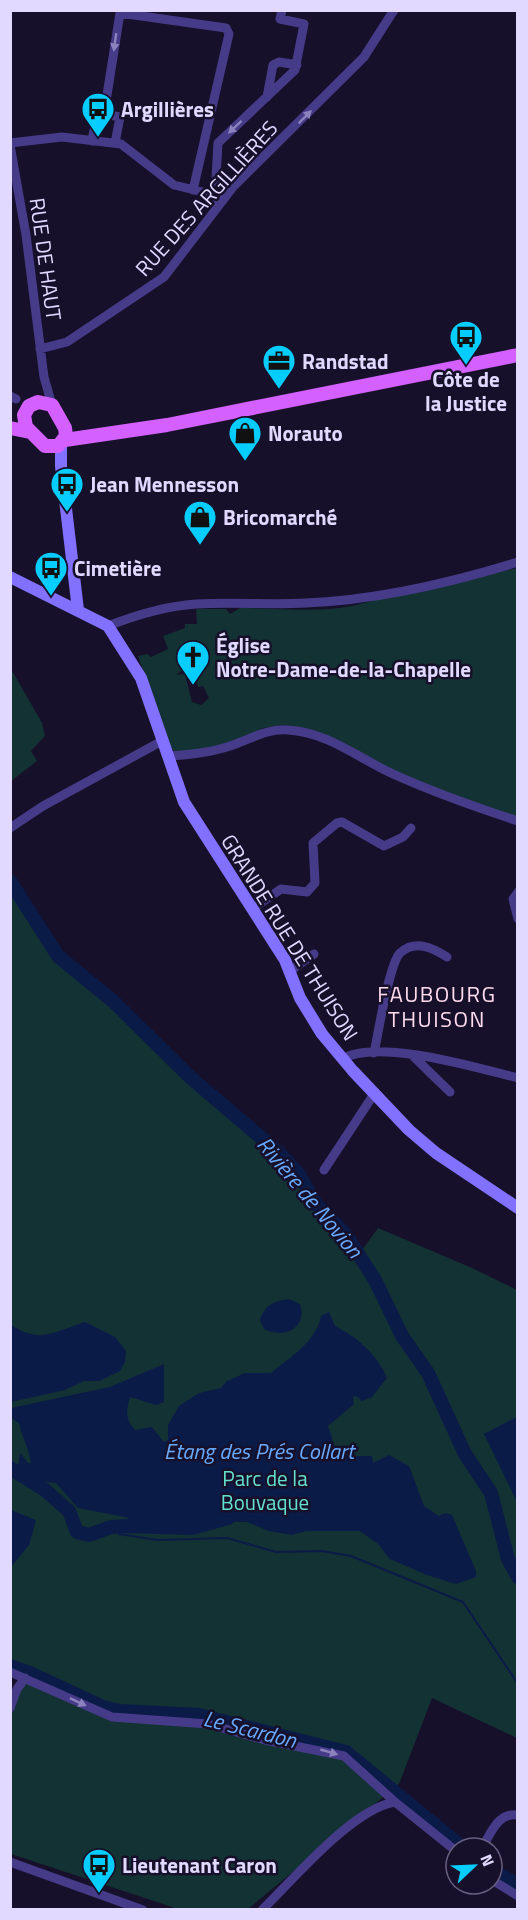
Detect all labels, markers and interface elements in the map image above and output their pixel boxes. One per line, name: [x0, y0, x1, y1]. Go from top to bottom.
one-way arrow: [110, 32, 119, 51]
bus stop icon: Argillières: [80, 91, 116, 138]
place label: Argillières: [121, 93, 214, 125]
one-way arrow: [298, 110, 312, 124]
street label: RUE DES ARGILLIÈRES: [127, 113, 285, 283]
one-way arrow: [227, 120, 242, 134]
street label: RUE DE HAUT: [22, 196, 70, 322]
bus stop icon: Côte de la Justice: [448, 319, 484, 366]
office icon: Randstad: [261, 343, 297, 390]
place label: Randstad: [302, 345, 389, 377]
place label: Côte de la Justice: [425, 363, 507, 419]
shop icon: Norauto: [227, 415, 263, 462]
place label: Norauto: [268, 417, 343, 449]
bus stop icon: Jean Mennesson: [49, 466, 85, 513]
place label: Jean Mennesson: [90, 468, 239, 500]
shop icon: Bricomarché: [182, 499, 218, 546]
place label: Bricomarché: [223, 501, 337, 533]
bus stop icon: Cimetière: [33, 550, 69, 597]
place label: Cimetière: [74, 552, 161, 584]
place label: Église Notre-Dame-de-la-Chapelle: [216, 629, 471, 685]
church icon: Église Notre-Dame-de-la-Chapelle: [175, 639, 211, 686]
street label: GRANDE RUE DE THUISON: [213, 828, 367, 1046]
district label: FAUBOURG THUISON: [377, 977, 497, 1036]
water label: Rivière de Novion: [249, 1129, 372, 1266]
water label: Étang des Prés Collart: [164, 1434, 357, 1468]
park label: Parc de la Bouvaque: [221, 1462, 309, 1518]
one-way arrow: [70, 1697, 87, 1706]
water label: Le Scardon: [200, 1701, 301, 1757]
one-way arrow: [320, 1748, 338, 1757]
north arrow: [444, 1836, 504, 1896]
bus stop icon: Lieutenant Caron: [81, 1847, 117, 1894]
place label: Lieutenant Caron: [122, 1849, 277, 1881]
text: N: [475, 1850, 501, 1870]

